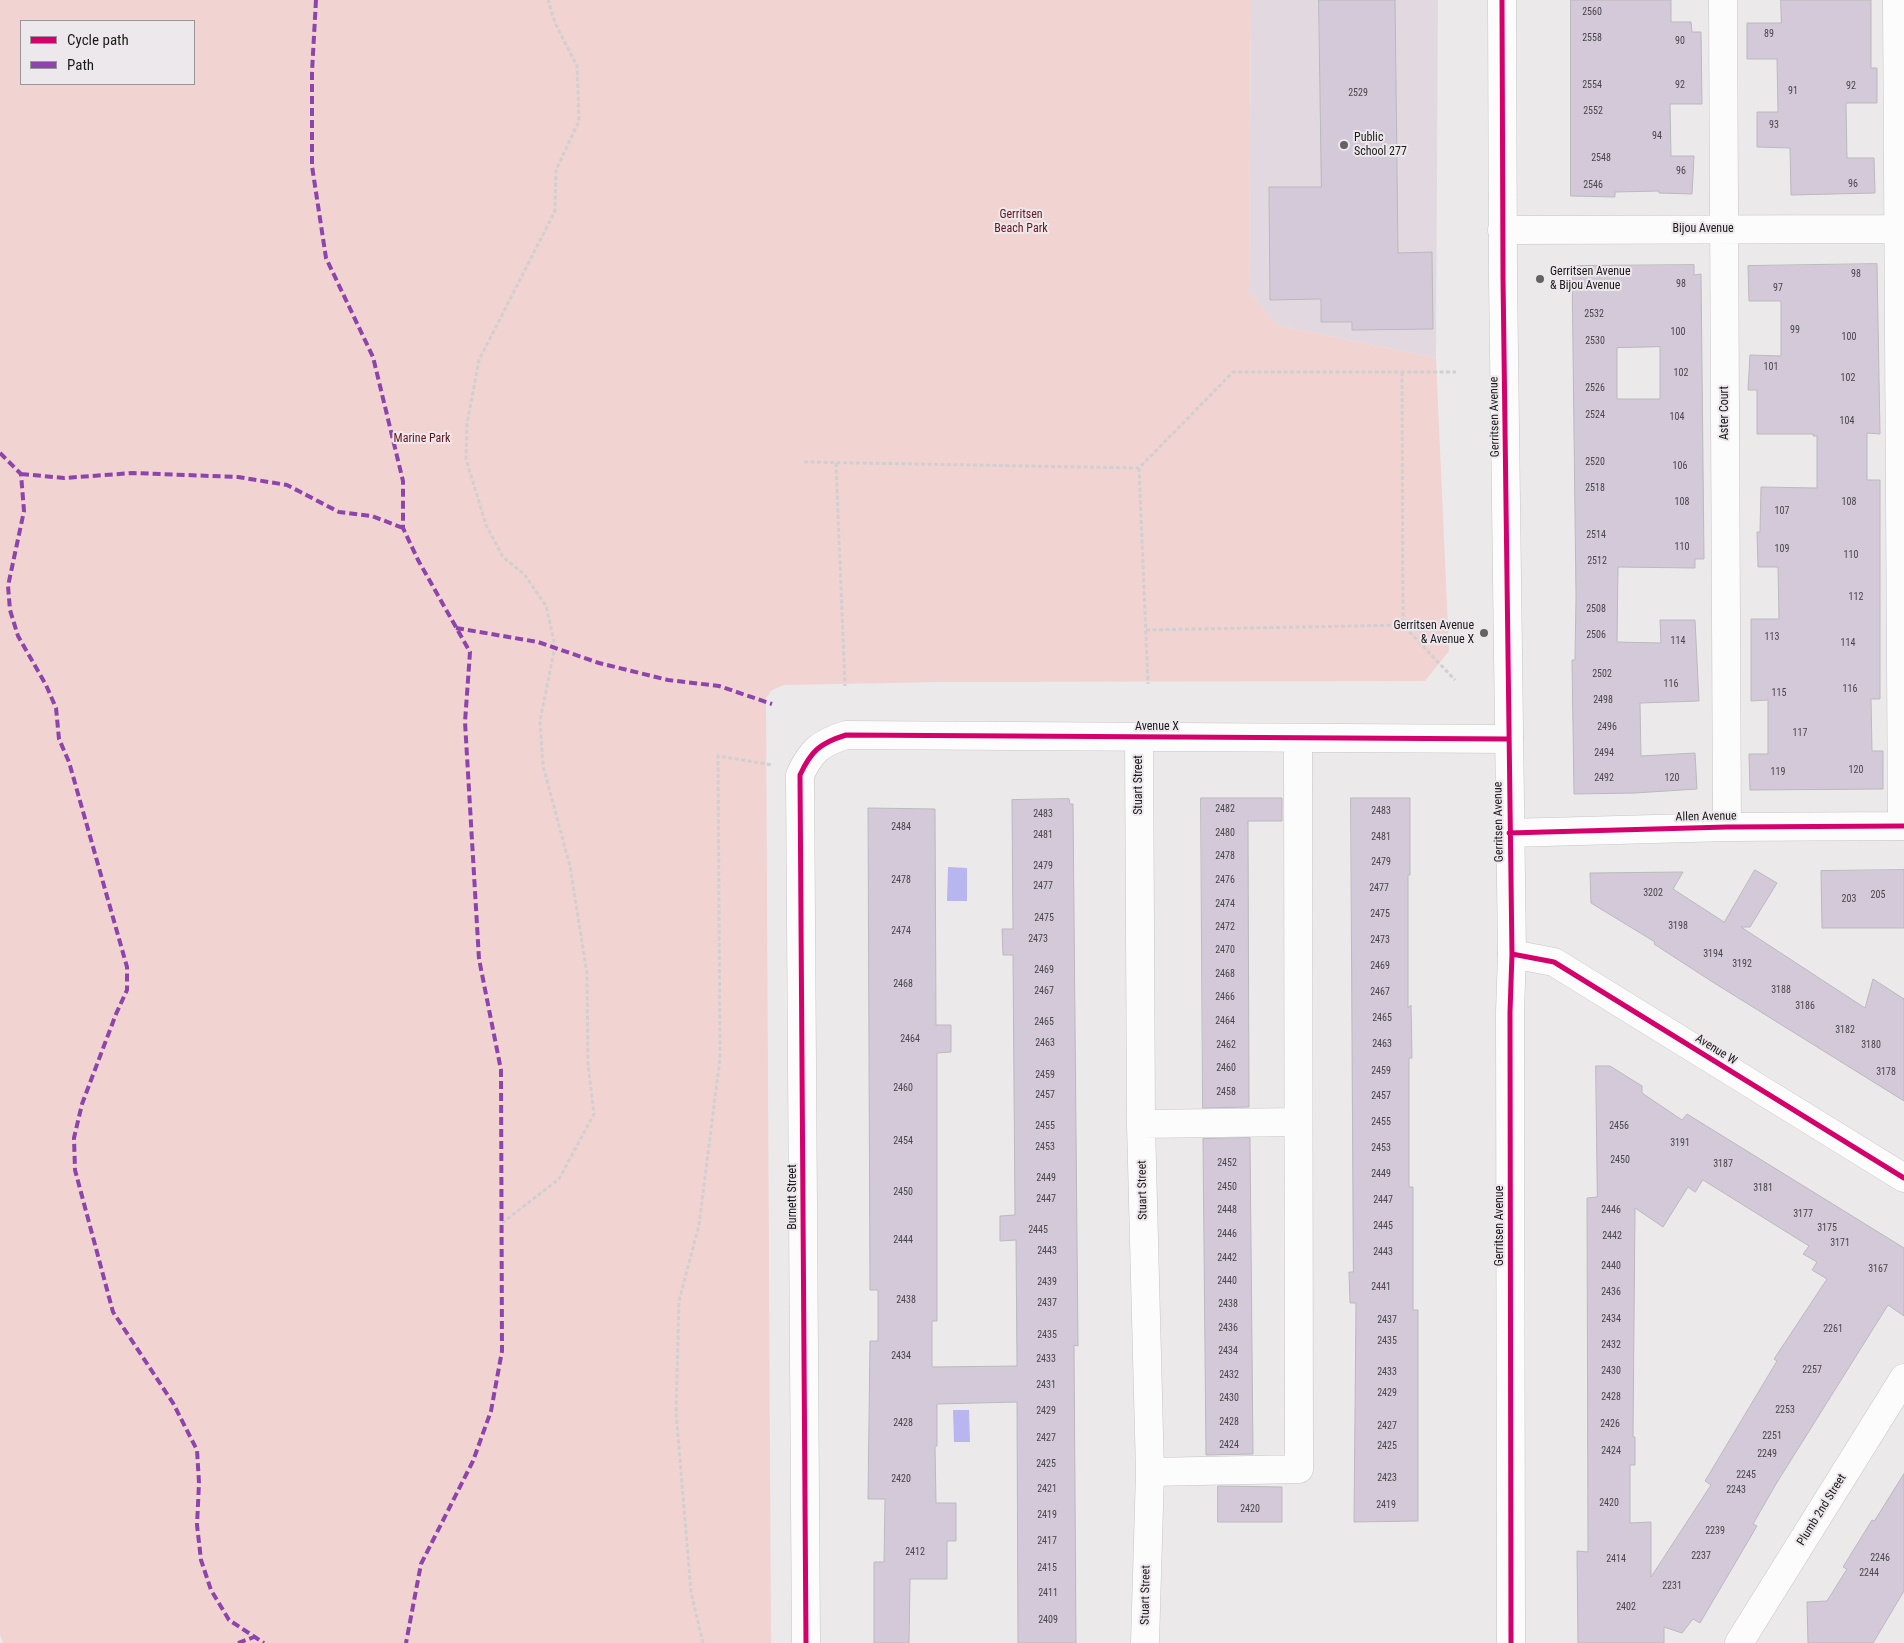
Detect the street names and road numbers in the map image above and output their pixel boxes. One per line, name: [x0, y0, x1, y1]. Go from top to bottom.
street label: Bijou Avenue: [1672, 222, 1734, 236]
street label: Gerritsen Avenue: [1487, 377, 1503, 457]
street label: Aster Court: [1718, 386, 1732, 440]
street label: Avenue X: [1135, 720, 1179, 734]
street label: Stuart Street: [1132, 755, 1146, 815]
street label: Gerritsen Avenue: [1491, 782, 1507, 862]
street label: Allen Avenue: [1675, 809, 1737, 825]
street label: Avenue W: [1692, 1032, 1740, 1068]
street label: Stuart Street: [1135, 1160, 1151, 1220]
street label: Burnett Street: [786, 1164, 800, 1230]
street label: Gerritsen Avenue: [1493, 1186, 1507, 1266]
street label: Plumb 2nd Street: [1794, 1472, 1850, 1548]
street label: Stuart Street: [1138, 1565, 1154, 1625]

